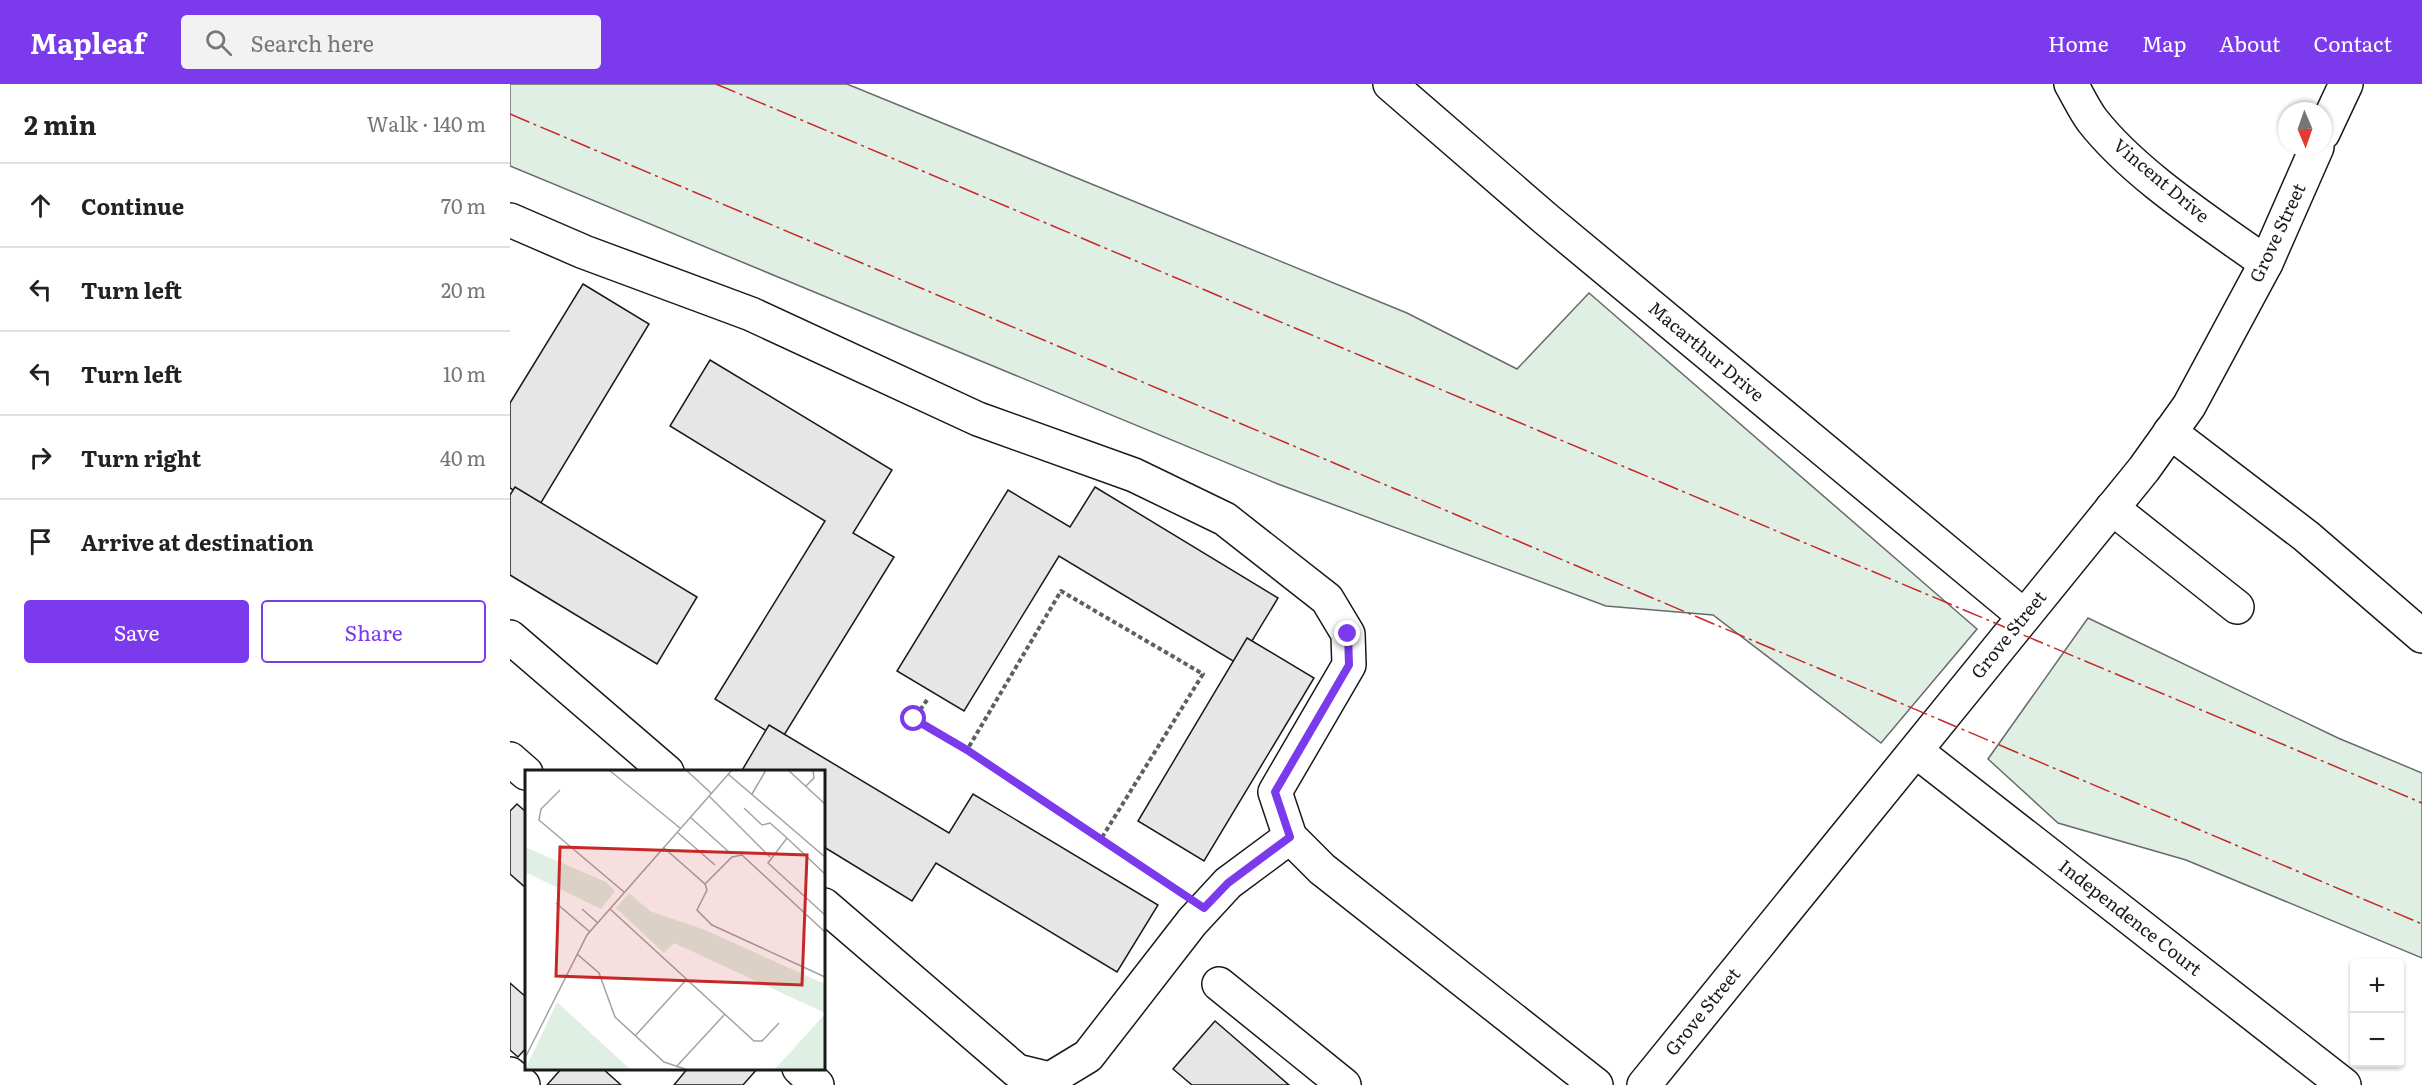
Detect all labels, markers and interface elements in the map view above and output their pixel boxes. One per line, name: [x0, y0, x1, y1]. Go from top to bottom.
search box: [181, 15, 601, 69]
text: Mapleaf: [30, 21, 145, 63]
icon: search: [202, 26, 235, 59]
text: Search here: [250, 26, 374, 59]
text: Home: [2048, 27, 2109, 58]
text: Map: [2142, 27, 2186, 58]
text: About: [2219, 27, 2281, 58]
text: Contact: [2314, 27, 2392, 58]
north arrow: [2278, 102, 2332, 156]
text: 2 min: [24, 104, 97, 143]
text: Walk · 140 m: [367, 108, 486, 138]
street label: Vincent Drive: [2108, 131, 2216, 228]
street label: Grove Street: [2242, 178, 2312, 286]
icon: ahead: [24, 189, 57, 222]
text: Continue: [81, 189, 184, 222]
text: 70 m: [441, 190, 486, 220]
icon: left: [24, 273, 57, 306]
text: Turn left: [81, 273, 182, 306]
text: 20 m: [441, 274, 486, 304]
street label: Macarthur Drive: [1643, 294, 1771, 407]
icon: left: [24, 357, 57, 390]
text: Turn left: [81, 357, 182, 390]
text: 10 m: [443, 358, 486, 388]
icon: right: [24, 441, 57, 474]
text: Turn right: [81, 441, 201, 474]
text: 40 m: [440, 442, 486, 472]
icon: arrive: [24, 525, 57, 558]
text: Arrive at destination: [81, 525, 314, 558]
street label: Grove Street: [1964, 584, 2052, 684]
button: Save: [24, 600, 249, 663]
button: Share: [261, 600, 486, 663]
route end: [1334, 620, 1360, 646]
route start: [900, 705, 926, 731]
inset map: [525, 770, 825, 1070]
street label: Independence Court: [2054, 852, 2209, 982]
map controls: [2350, 959, 2404, 1067]
button: +: [2350, 959, 2404, 1013]
street label: Grove Street: [1658, 961, 1746, 1061]
button: −: [2350, 1013, 2404, 1067]

